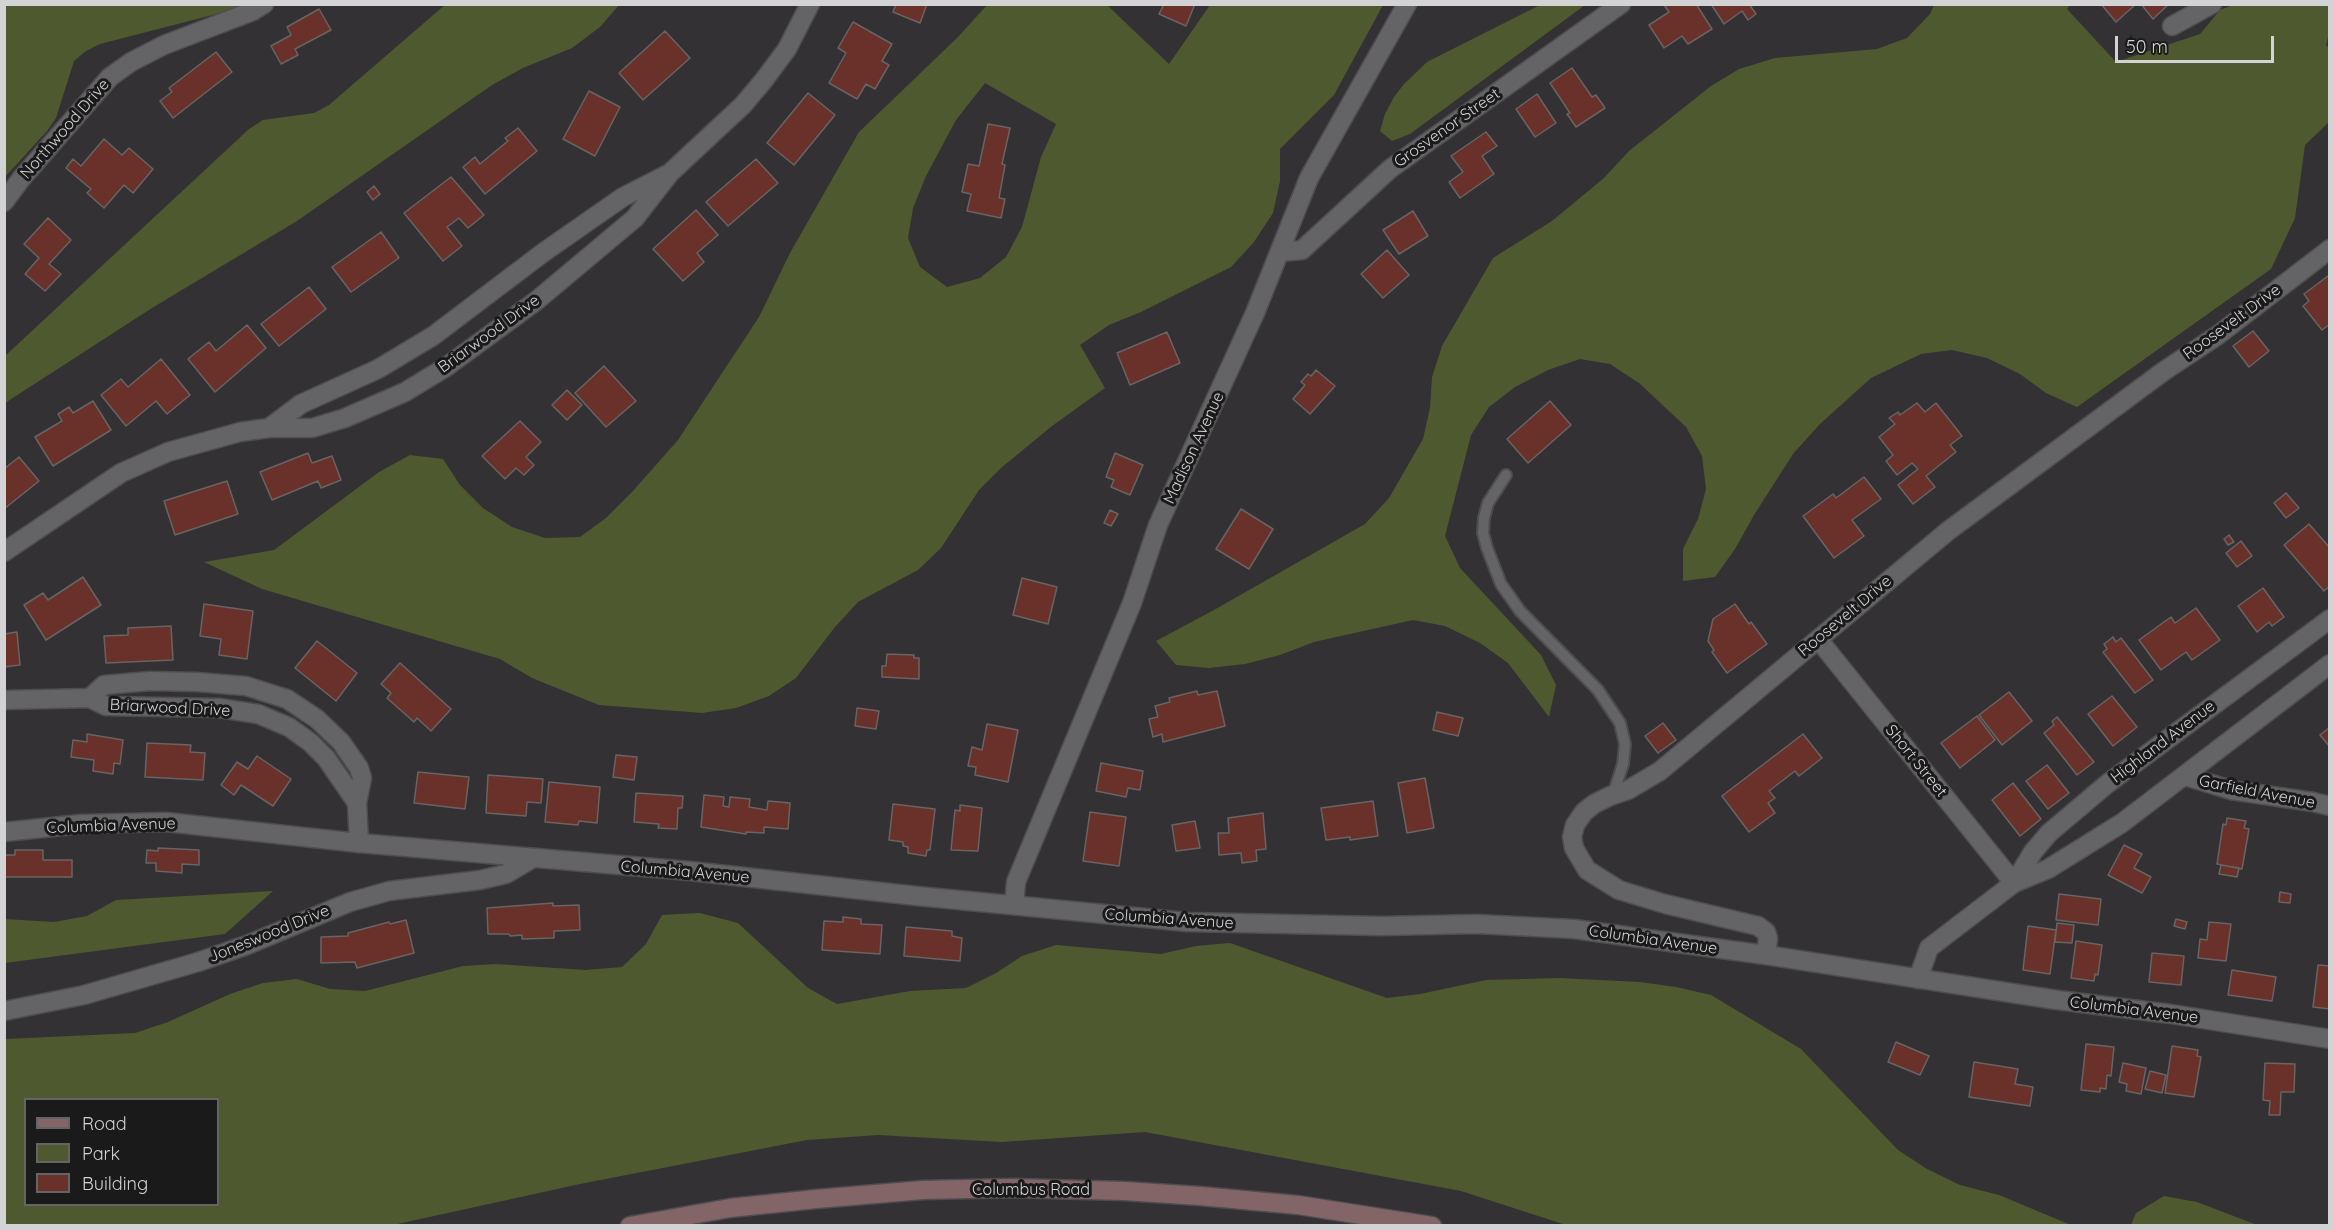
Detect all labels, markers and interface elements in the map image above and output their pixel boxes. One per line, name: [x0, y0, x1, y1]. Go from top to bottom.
scale bar: [2118, 24, 2277, 62]
text: 50 m: [2126, 35, 2168, 58]
street label: Northwood Drive: [16, 75, 114, 183]
street label: Grosvenor Street: [1390, 84, 1504, 172]
street label: Roosevelt Drive: [2180, 280, 2284, 364]
street label: Briarwood Drive: [435, 291, 543, 377]
street label: Madison Avenue: [1160, 389, 1228, 507]
street label: Roosevelt Drive: [1794, 571, 1896, 661]
street label: Briarwood Drive: [109, 695, 231, 721]
street label: Highland Avenue: [2107, 697, 2219, 787]
street label: Short Street: [1881, 721, 1951, 801]
street label: Garfield Avenue: [2197, 771, 2317, 813]
street label: Columbia Avenue: [46, 814, 176, 838]
street label: Columbia Avenue: [620, 857, 750, 887]
street label: Joneswood Drive: [206, 901, 332, 967]
street label: Columbia Avenue: [1104, 905, 1234, 933]
street label: Columbia Avenue: [1588, 921, 1718, 959]
street label: Columbia Avenue: [2069, 993, 2199, 1027]
legend: [24, 1098, 219, 1206]
text: Road: [82, 1112, 127, 1135]
text: Park: [82, 1142, 120, 1165]
text: Building: [82, 1172, 148, 1195]
street label: Columbus Road: [972, 1180, 1090, 1200]

